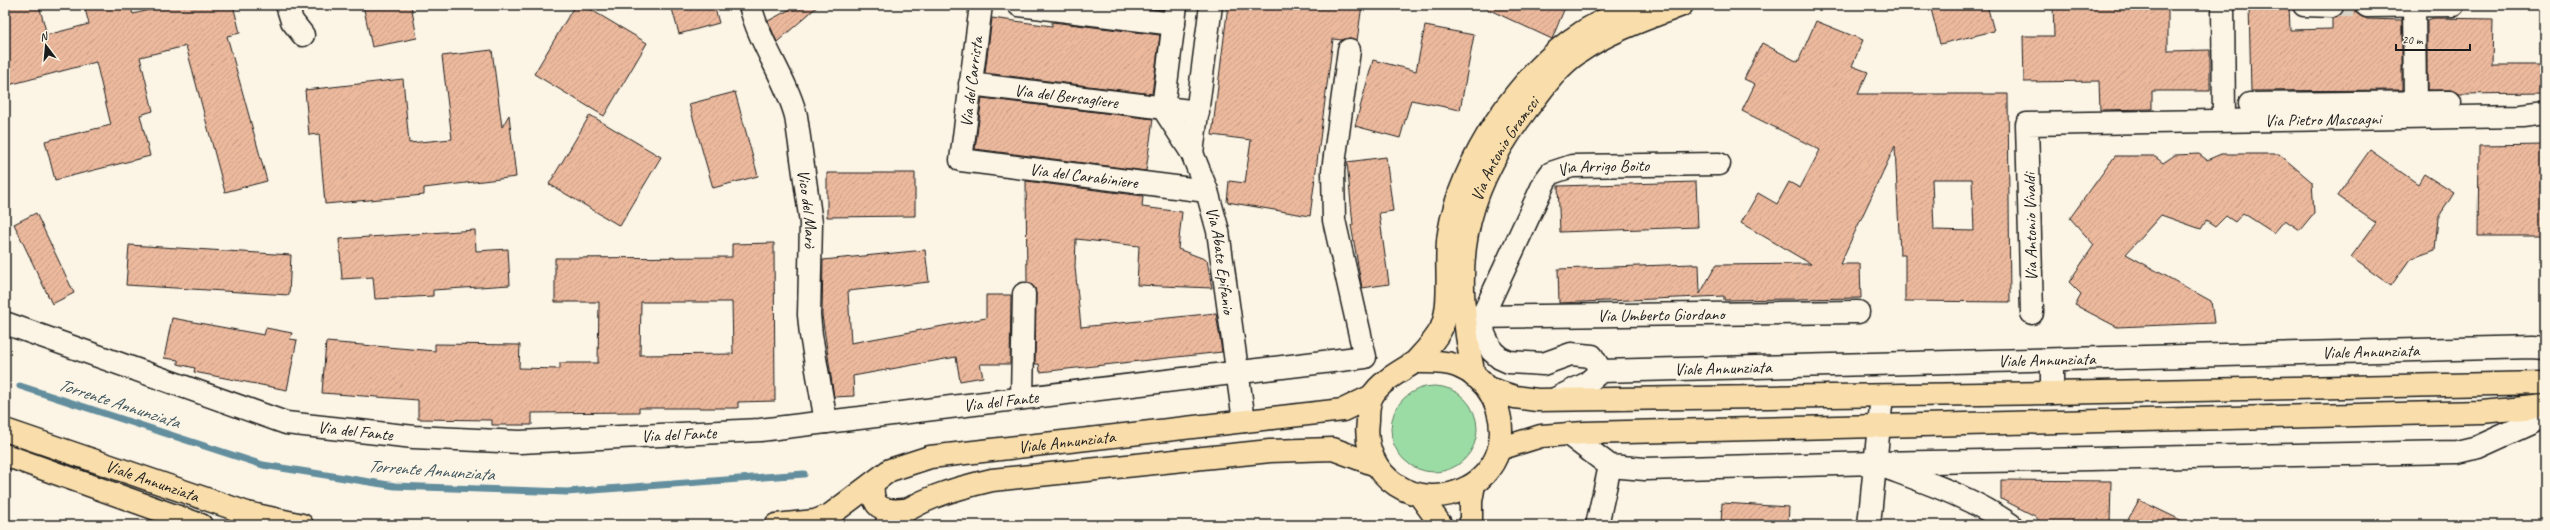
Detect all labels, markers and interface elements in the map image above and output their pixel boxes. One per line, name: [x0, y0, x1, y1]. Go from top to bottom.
north arrow: [26, 26, 66, 66]
scale bar: [2396, 26, 2470, 52]
text: N: [38, 28, 51, 44]
text: 20 m: [2402, 32, 2424, 48]
street label: Via del Carrista: [956, 34, 988, 128]
street label: Via del Bersagliere: [1013, 80, 1121, 113]
street label: Via Antonio Gramsci: [1466, 91, 1545, 204]
street label: Via Pietro Mascagni: [2264, 108, 2383, 131]
street label: Via Arrigo Boito: [1555, 155, 1650, 181]
street label: Via del Carabiniere: [1028, 159, 1140, 193]
street label: Vico del Marò: [793, 168, 822, 249]
street label: Via Antonio Vivaldi: [2019, 171, 2042, 281]
street label: Via Abate Epifanio: [1201, 204, 1239, 317]
street label: Via Umberto Giordano: [1597, 304, 1727, 326]
street label: Viale Annunziata: [2322, 340, 2421, 363]
street label: Viale Annunziata: [1998, 348, 2097, 372]
street label: Viale Annunziata: [1674, 357, 1773, 380]
water label: Torrente Annunziata: [56, 373, 184, 434]
street label: Via del Fante: [962, 386, 1041, 416]
street label: Via del Fante: [317, 417, 395, 446]
street label: Via del Fante: [641, 422, 718, 447]
street label: Viale Annunziata: [1017, 426, 1118, 458]
street label: Viale Annunziata: [103, 455, 203, 507]
water label: Torrente Annunziata: [367, 455, 497, 486]

